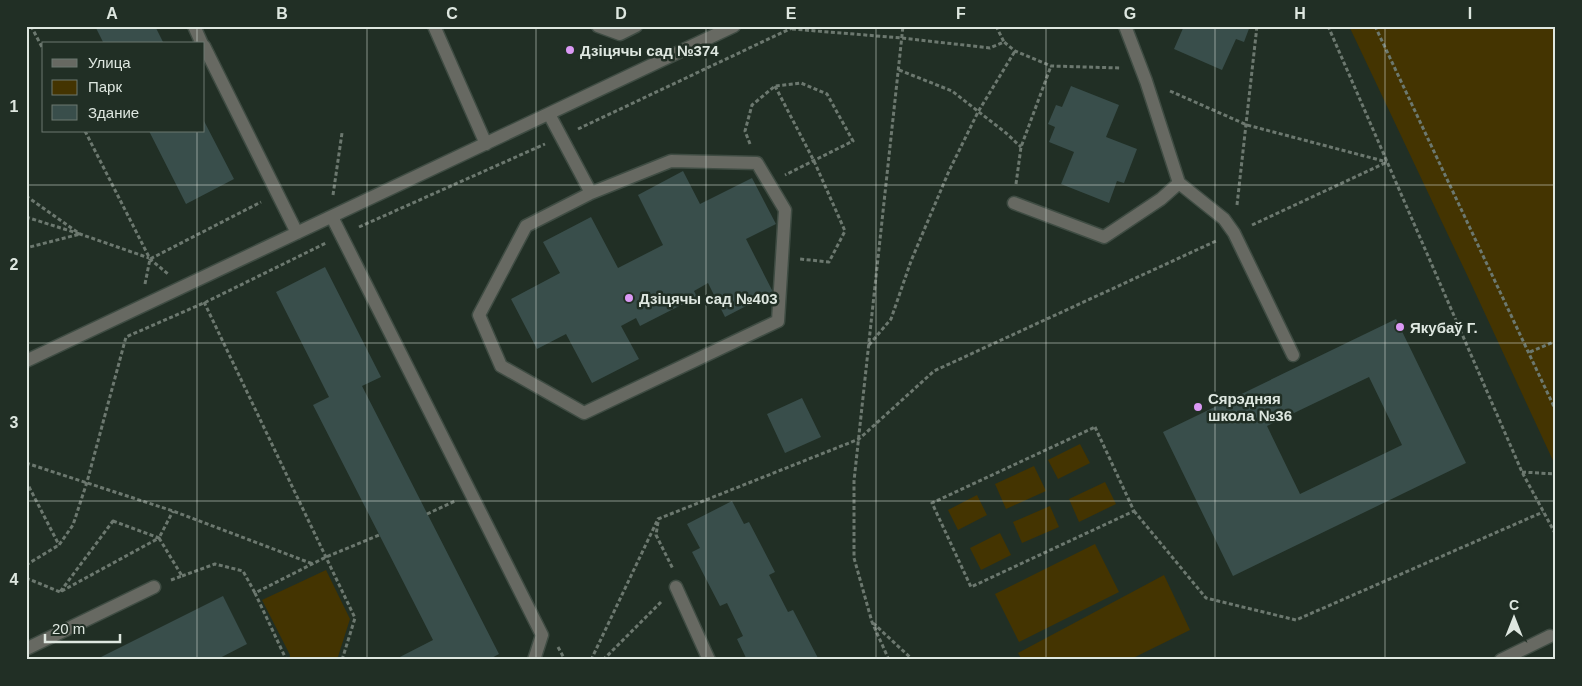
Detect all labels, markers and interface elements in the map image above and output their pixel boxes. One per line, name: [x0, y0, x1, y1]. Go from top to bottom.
text: A: [106, 5, 118, 22]
text: B: [276, 5, 288, 22]
text: C: [446, 5, 458, 22]
text: D: [615, 5, 627, 22]
text: E: [786, 5, 797, 22]
text: F: [956, 5, 966, 22]
text: G: [1124, 5, 1136, 22]
text: H: [1294, 5, 1306, 22]
text: I: [1468, 5, 1472, 22]
legend: [42, 42, 205, 132]
place label: Дзіцячы сад №374: [580, 42, 719, 59]
marker: Дзіцячы сад №374: [564, 44, 576, 56]
text: Улица: [88, 54, 131, 71]
text: Парк: [88, 78, 122, 95]
text: 1: [10, 98, 19, 115]
text: Здание: [88, 104, 139, 121]
text: 2: [10, 256, 19, 273]
place label: Дзіцячы сад №403: [639, 290, 778, 307]
marker: Дзіцячы сад №403: [623, 292, 635, 304]
place label: Якубаў Г.: [1410, 319, 1478, 336]
marker: Якубаў Г.: [1394, 321, 1406, 333]
place label: Сярэдняя школа №36: [1208, 390, 1292, 424]
marker: Сярэдняя школа №36: [1192, 401, 1204, 413]
text: 3: [10, 414, 19, 431]
text: 4: [10, 571, 19, 588]
north arrow: [1490, 594, 1540, 644]
text: С: [1509, 597, 1519, 613]
scale bar: [45, 611, 120, 643]
text: 20 m: [52, 620, 85, 637]

